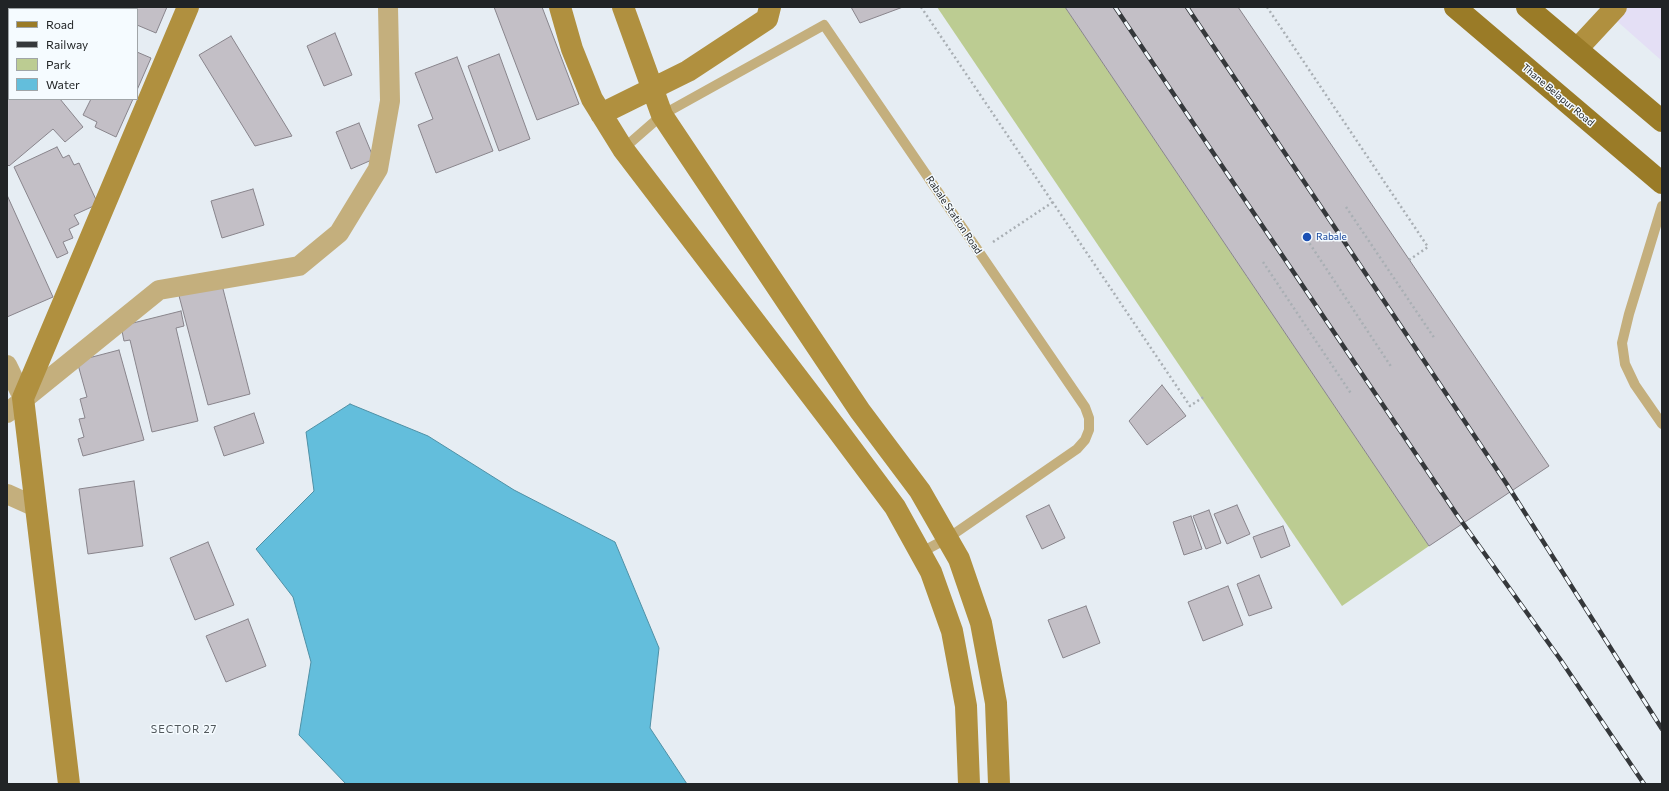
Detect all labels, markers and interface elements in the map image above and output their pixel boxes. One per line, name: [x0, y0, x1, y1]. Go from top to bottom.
legend: [8, 8, 138, 100]
text: Road: [46, 17, 74, 31]
text: Railway: [46, 37, 88, 51]
text: Park: [46, 57, 71, 71]
street label: Thane Belapur Road: [1519, 61, 1597, 129]
text: Water: [46, 77, 80, 91]
street label: Rabale Station Road: [923, 174, 985, 256]
marker: Rabale: [1301, 231, 1313, 243]
place label: Rabale: [1316, 231, 1347, 243]
district label: SECTOR 27: [151, 722, 217, 736]

